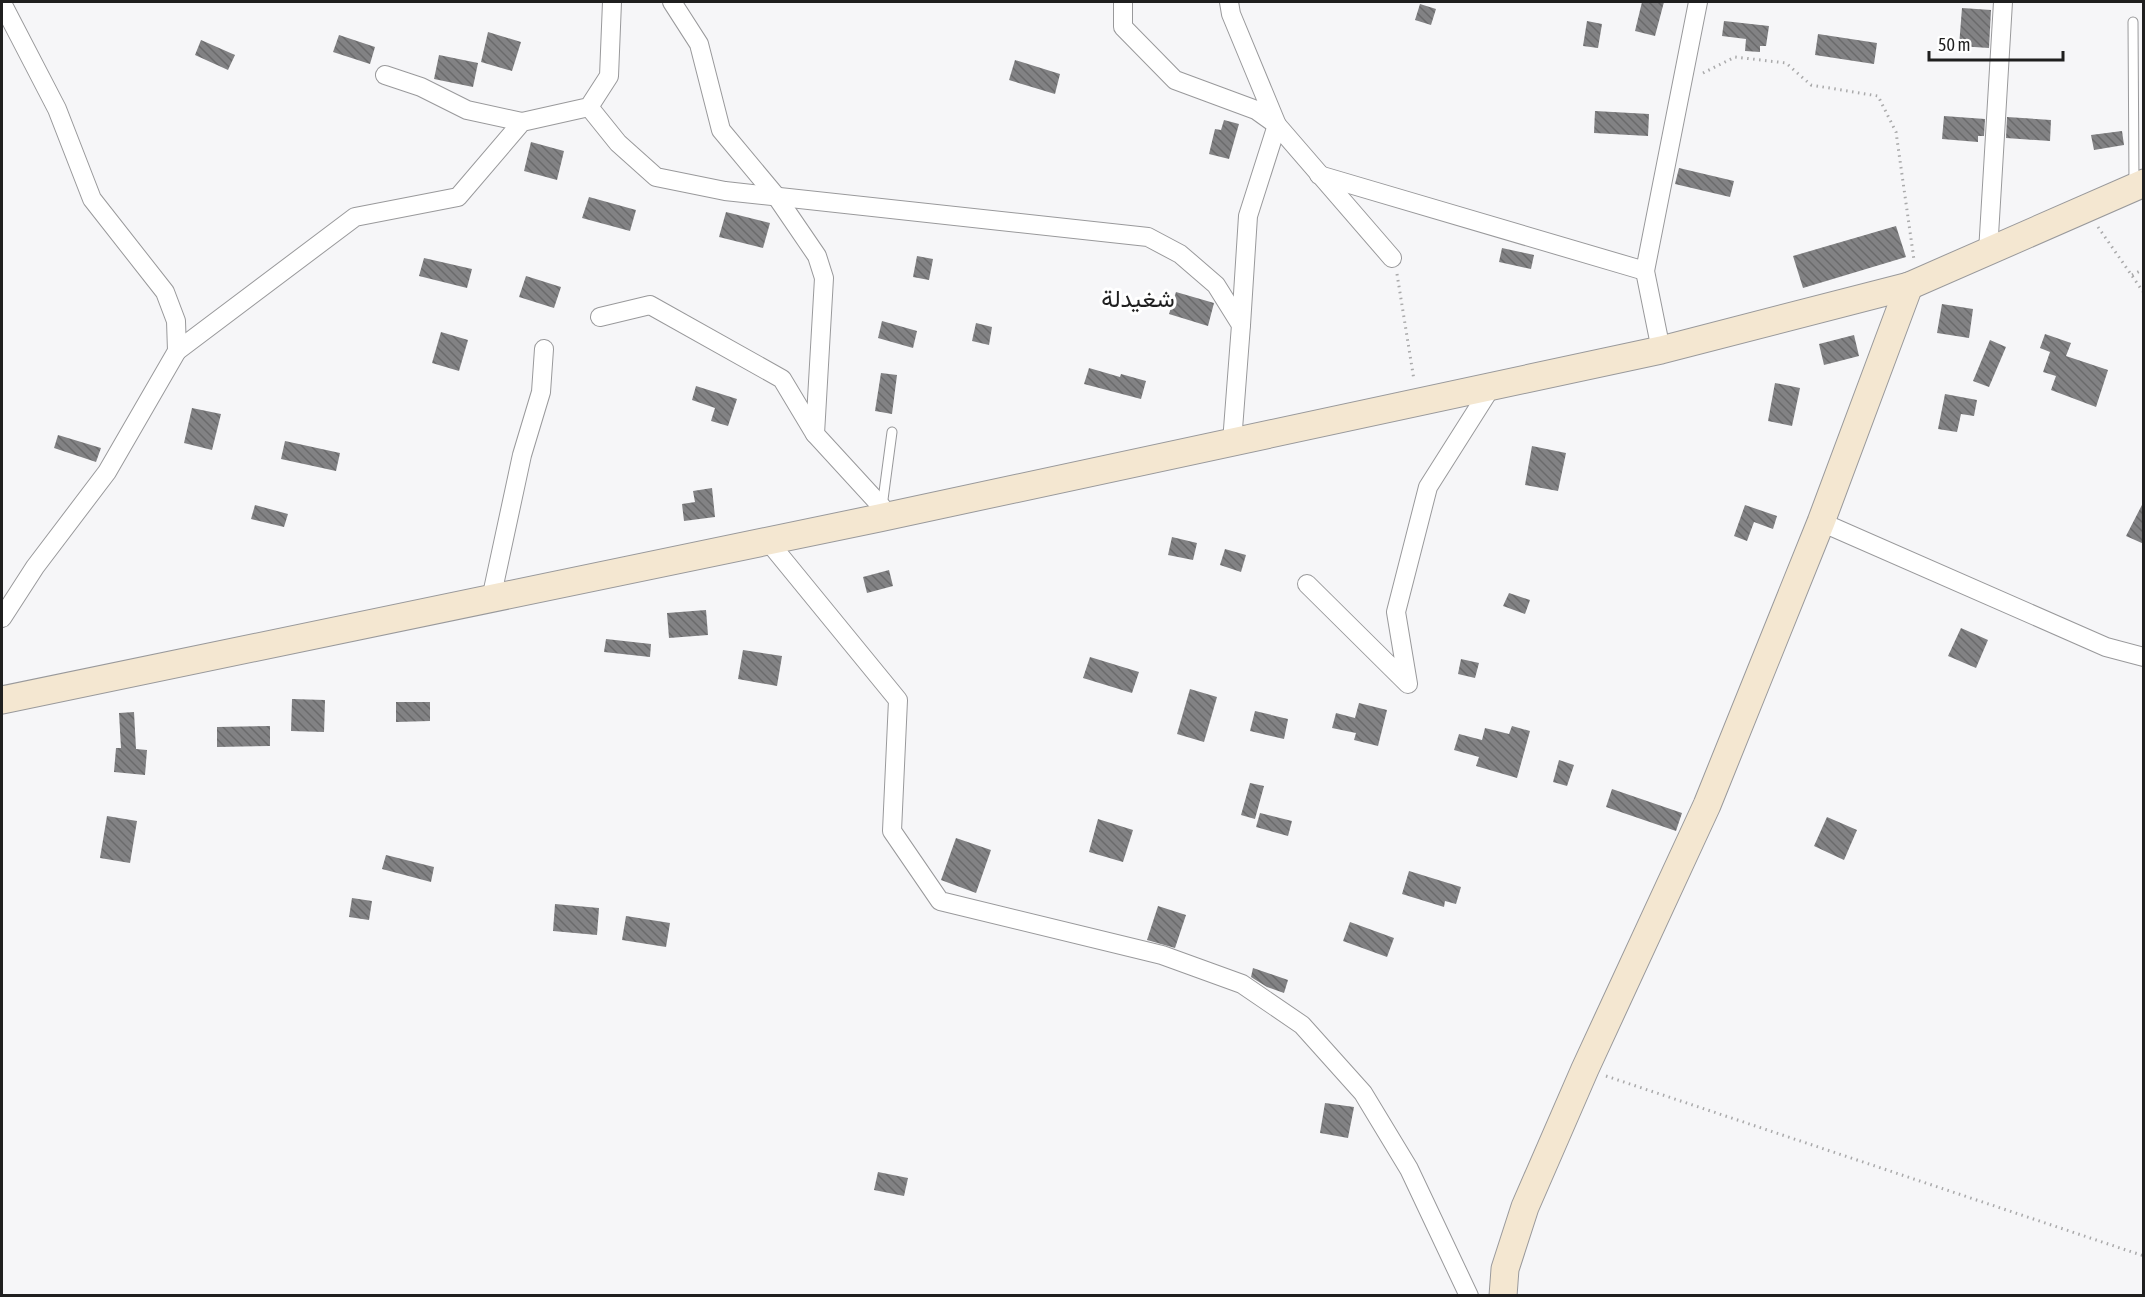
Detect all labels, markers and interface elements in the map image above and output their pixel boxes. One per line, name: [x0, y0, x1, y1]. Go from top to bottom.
scale bar: [1929, 24, 2062, 62]
text: 50 m: [1938, 34, 1970, 55]
district label: شغيدلة: [1101, 285, 1175, 313]

